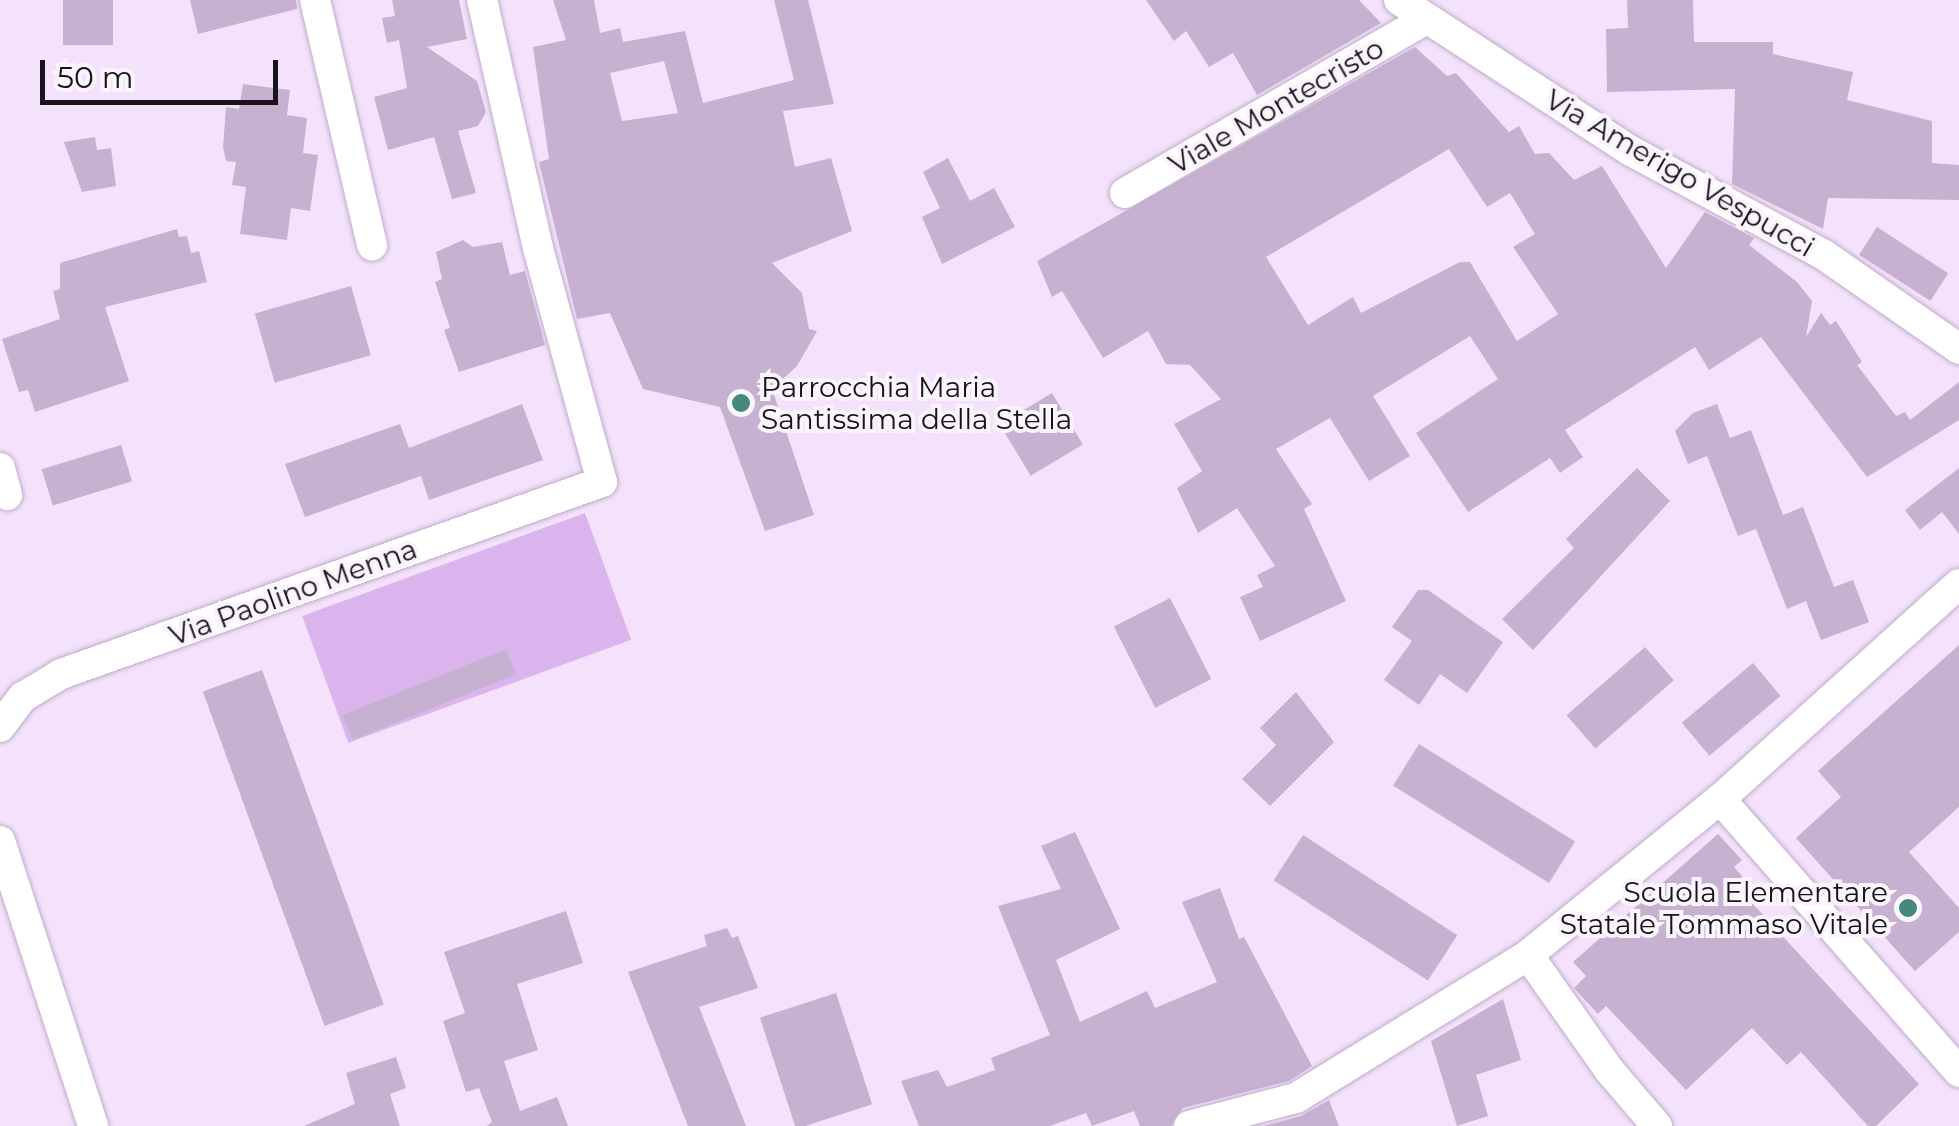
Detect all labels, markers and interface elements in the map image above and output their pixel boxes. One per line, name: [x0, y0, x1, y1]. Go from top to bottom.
street label: Viale Montecristo: [1163, 31, 1389, 181]
scale bar: [45, 40, 282, 102]
text: 50 m: [57, 59, 134, 96]
street label: Via Amerigo Vespucci: [1540, 82, 1820, 264]
place label: Parrocchia Maria Santissima della Stella: [761, 370, 1072, 436]
marker: Parrocchia Maria Santissima della Stella: [730, 392, 752, 414]
street label: Via Paolino Menna: [165, 532, 421, 652]
place label: Scuola Elementare Statale Tommaso Vitale: [1560, 875, 1888, 941]
marker: Scuola Elementare Statale Tommaso Vitale: [1897, 897, 1919, 919]

